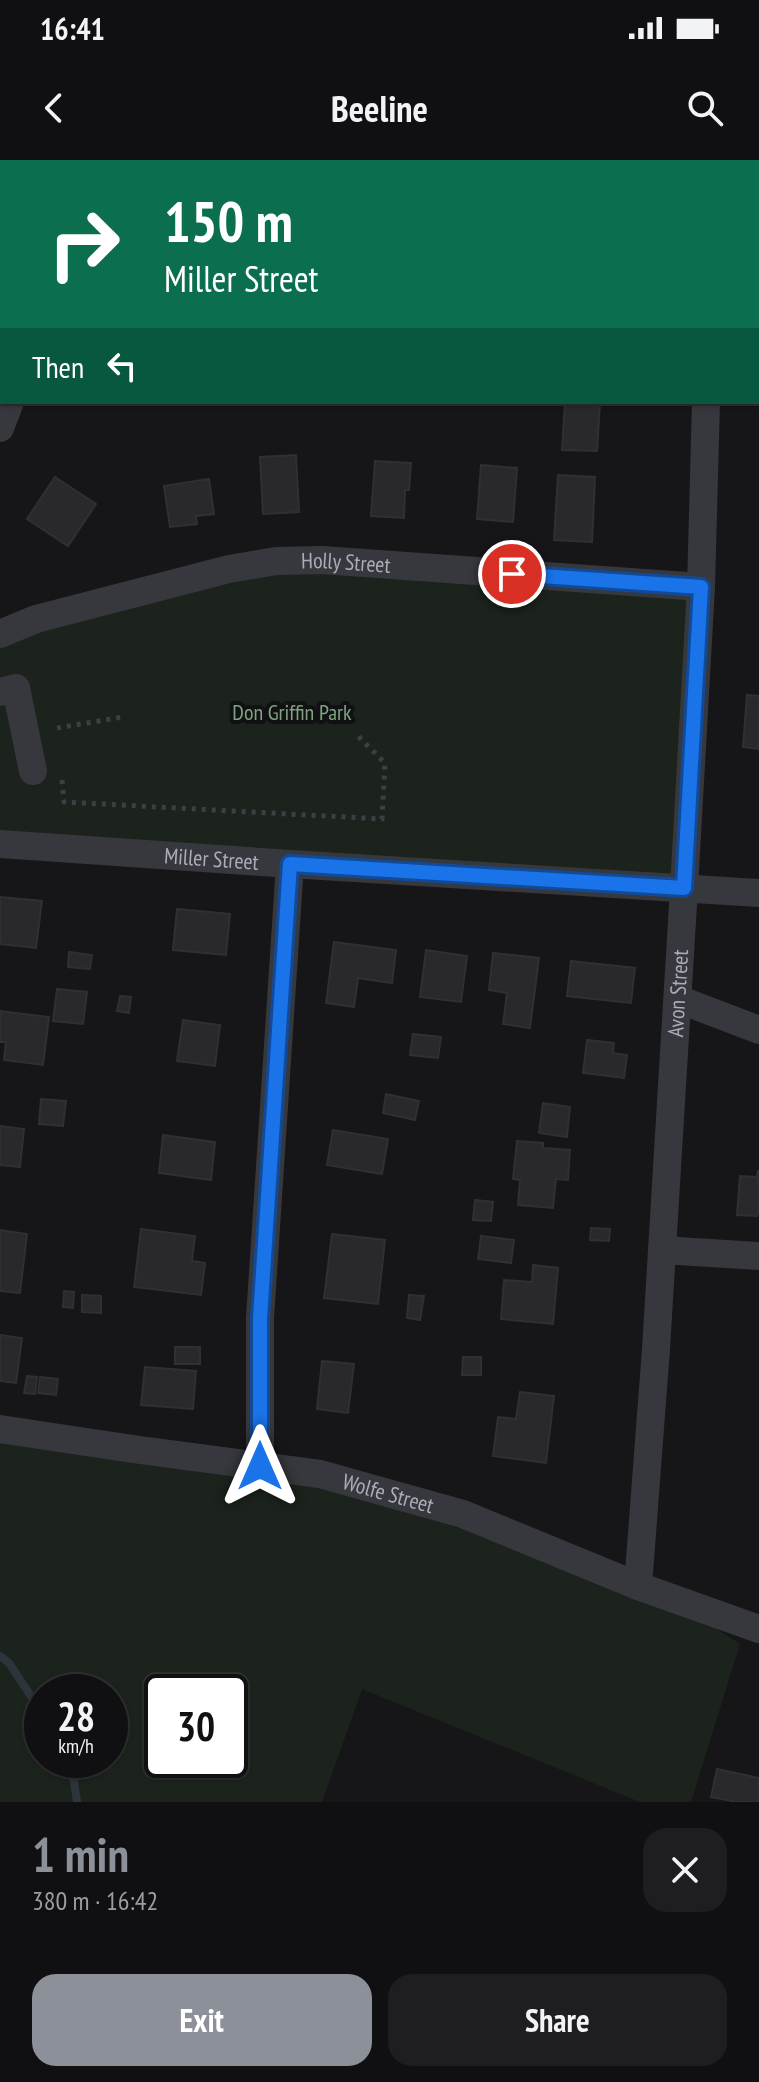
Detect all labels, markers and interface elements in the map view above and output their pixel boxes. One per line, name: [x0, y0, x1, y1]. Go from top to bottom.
text: 16:41: [40, 9, 105, 48]
text: Beeline: [331, 85, 428, 132]
icon: back: [32, 86, 76, 130]
icon: search: [683, 86, 727, 130]
text: 150 m: [164, 185, 293, 257]
icon: right: [32, 192, 136, 296]
text: Miller Street: [164, 255, 318, 302]
icon: left: [100, 344, 144, 388]
text: Then: [32, 347, 84, 386]
pin: [478, 540, 546, 608]
street label: Holly Street: [301, 546, 392, 579]
icon: arrive: [490, 552, 534, 596]
park label: Don Griffin Park: [232, 698, 352, 726]
street label: Miller Street: [163, 841, 260, 876]
street label: Avon Street: [661, 949, 694, 1038]
position arrow: [218, 1424, 302, 1508]
street label: Wolfe Street: [339, 1467, 437, 1519]
speed limit sign: 30: [144, 1674, 248, 1778]
text: 28: [57, 1690, 95, 1742]
text: km/h: [58, 1733, 94, 1759]
text: 1 min: [32, 1823, 129, 1885]
button: close: [643, 1828, 727, 1912]
text: 380 m · 16:42: [32, 1884, 158, 1917]
button: Exit: [32, 1974, 372, 2066]
button: Share: [388, 1974, 727, 2066]

